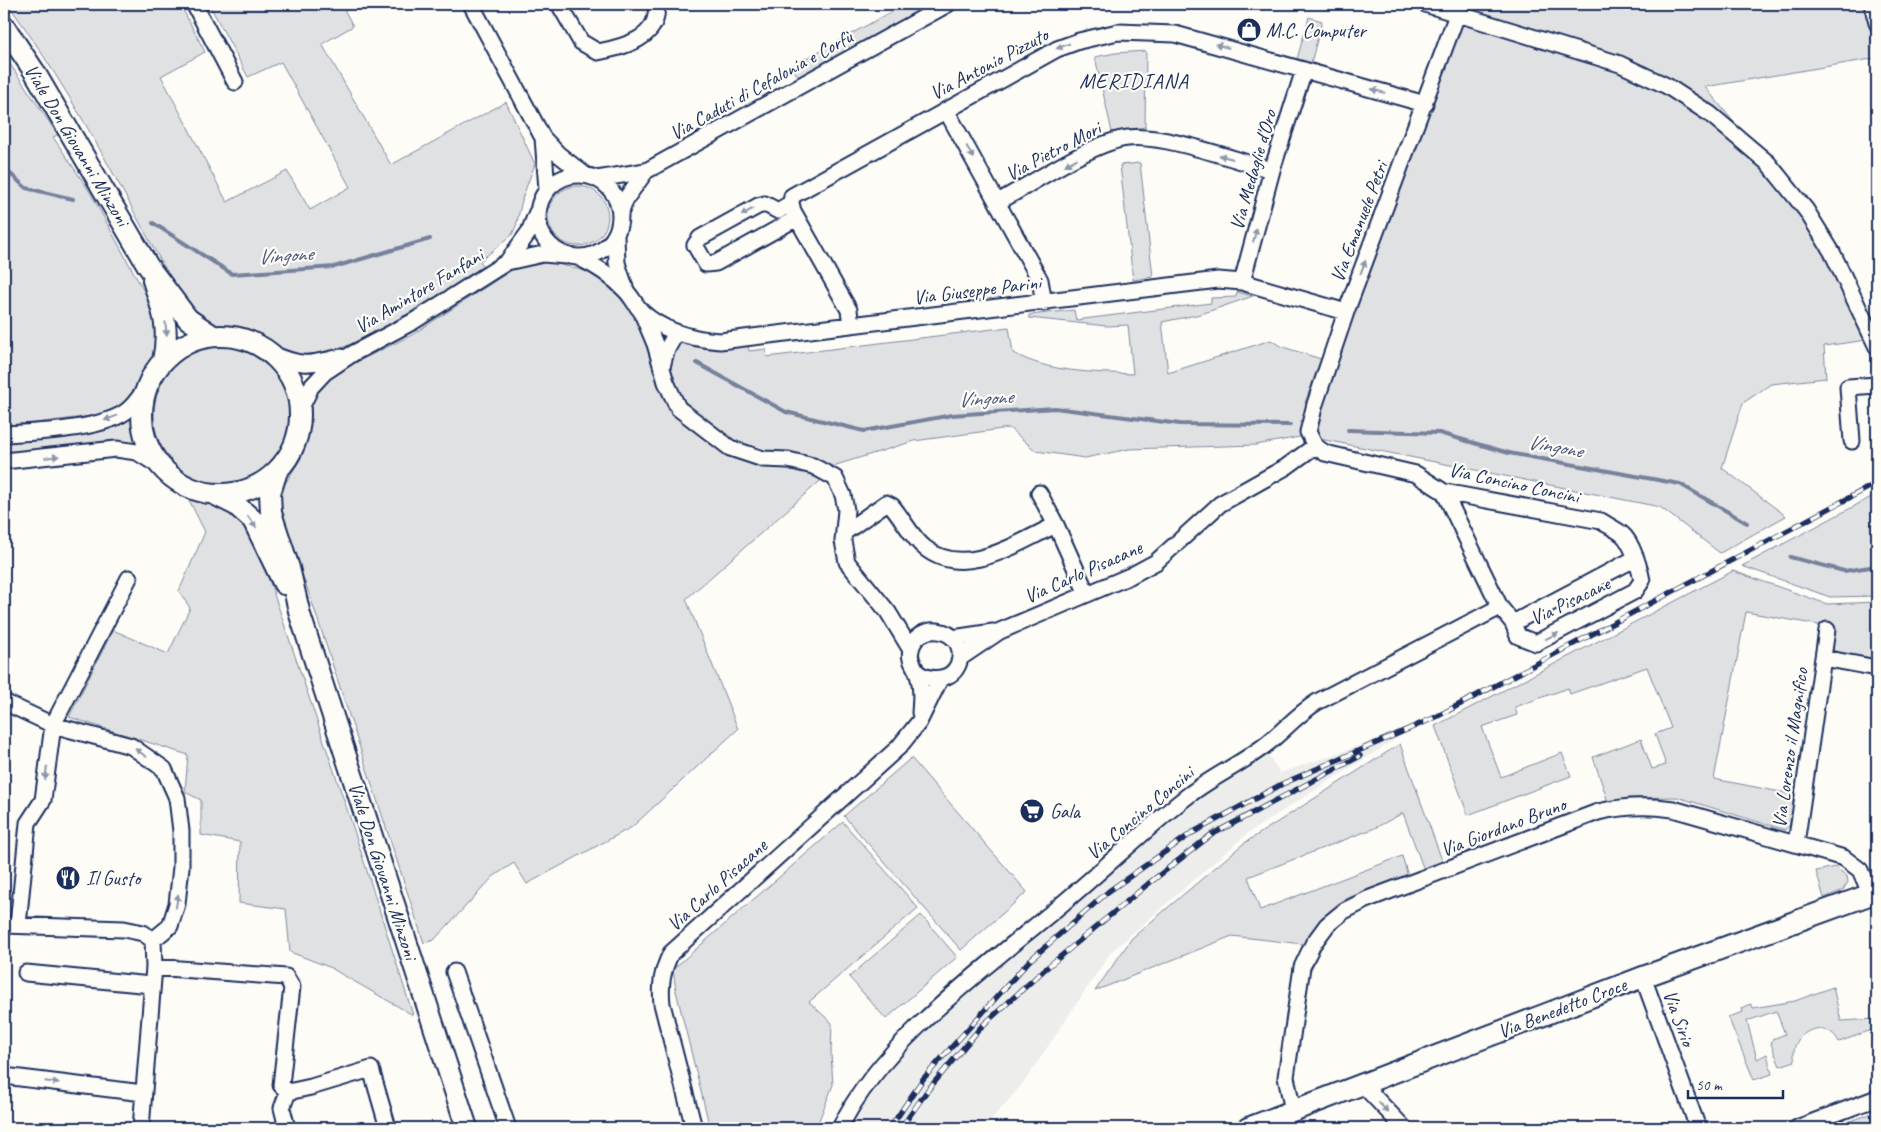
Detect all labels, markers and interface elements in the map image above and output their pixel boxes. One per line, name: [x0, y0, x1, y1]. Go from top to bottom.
shop icon: M.C. Computer: [1236, 17, 1262, 43]
place label: M.C. Computer: [1266, 18, 1367, 43]
street label: Via Antonio Pizzuto: [926, 21, 1054, 106]
street label: Via Caduti di Cefalonia e Corfù: [665, 24, 858, 146]
one-way arrow: [1214, 42, 1230, 50]
one-way arrow: [1056, 43, 1070, 51]
street label: Viale Don Giovanni Minzoni: [19, 59, 136, 233]
district label: MERIDIANA: [1079, 68, 1189, 94]
one-way arrow: [1371, 87, 1386, 95]
street label: Via Medaglie d'Oro: [1224, 106, 1282, 233]
street label: Via Pietro Mori: [1001, 114, 1107, 186]
one-way arrow: [966, 145, 974, 160]
one-way arrow: [1218, 153, 1233, 161]
street label: Via Emanuele Petri: [1325, 156, 1394, 286]
one-way arrow: [1064, 157, 1077, 166]
one-way arrow: [740, 208, 754, 216]
one-way arrow: [1251, 228, 1259, 243]
water label: Vingone: [257, 240, 316, 270]
street label: Via Amintore Fanfani: [350, 242, 490, 339]
one-way arrow: [1360, 259, 1367, 274]
street label: Via Giuseppe Parini: [912, 270, 1044, 310]
one-way arrow: [162, 322, 170, 338]
water label: Vingone: [957, 383, 1016, 413]
one-way arrow: [103, 414, 118, 422]
water label: Vingone: [1526, 428, 1587, 464]
one-way arrow: [45, 453, 61, 461]
street label: Via Concino Concini: [1446, 457, 1584, 509]
one-way arrow: [247, 515, 257, 529]
street label: Via Carlo Pisacane: [1020, 534, 1147, 609]
street label: Via Pisacane: [1526, 570, 1615, 631]
one-way arrow: [1544, 631, 1559, 640]
street label: Via Lorenzo il Magnifico: [1766, 666, 1814, 830]
one-way arrow: [134, 748, 148, 758]
street label: Via Concino Concini: [1081, 759, 1201, 865]
one-way arrow: [42, 765, 50, 781]
street label: Viale Don Giovanni Minzoni: [343, 779, 424, 965]
street label: Via Giordano Bruno: [1437, 791, 1571, 862]
supermarket icon: Gala: [1019, 798, 1045, 824]
place label: Gala: [1050, 799, 1082, 824]
street label: Via Carlo Pisacane: [662, 832, 773, 937]
restaurant icon: Il Gusto: [55, 865, 81, 891]
place label: Il Gusto: [86, 866, 142, 891]
one-way arrow: [174, 892, 182, 908]
street label: Via Benedetto Croce: [1494, 971, 1631, 1044]
street label: Via Sirio: [1657, 986, 1701, 1051]
scale bar: [1688, 1067, 1784, 1099]
text: 50 m: [1696, 1076, 1723, 1095]
one-way arrow: [45, 1078, 61, 1086]
one-way arrow: [1377, 1100, 1389, 1112]

